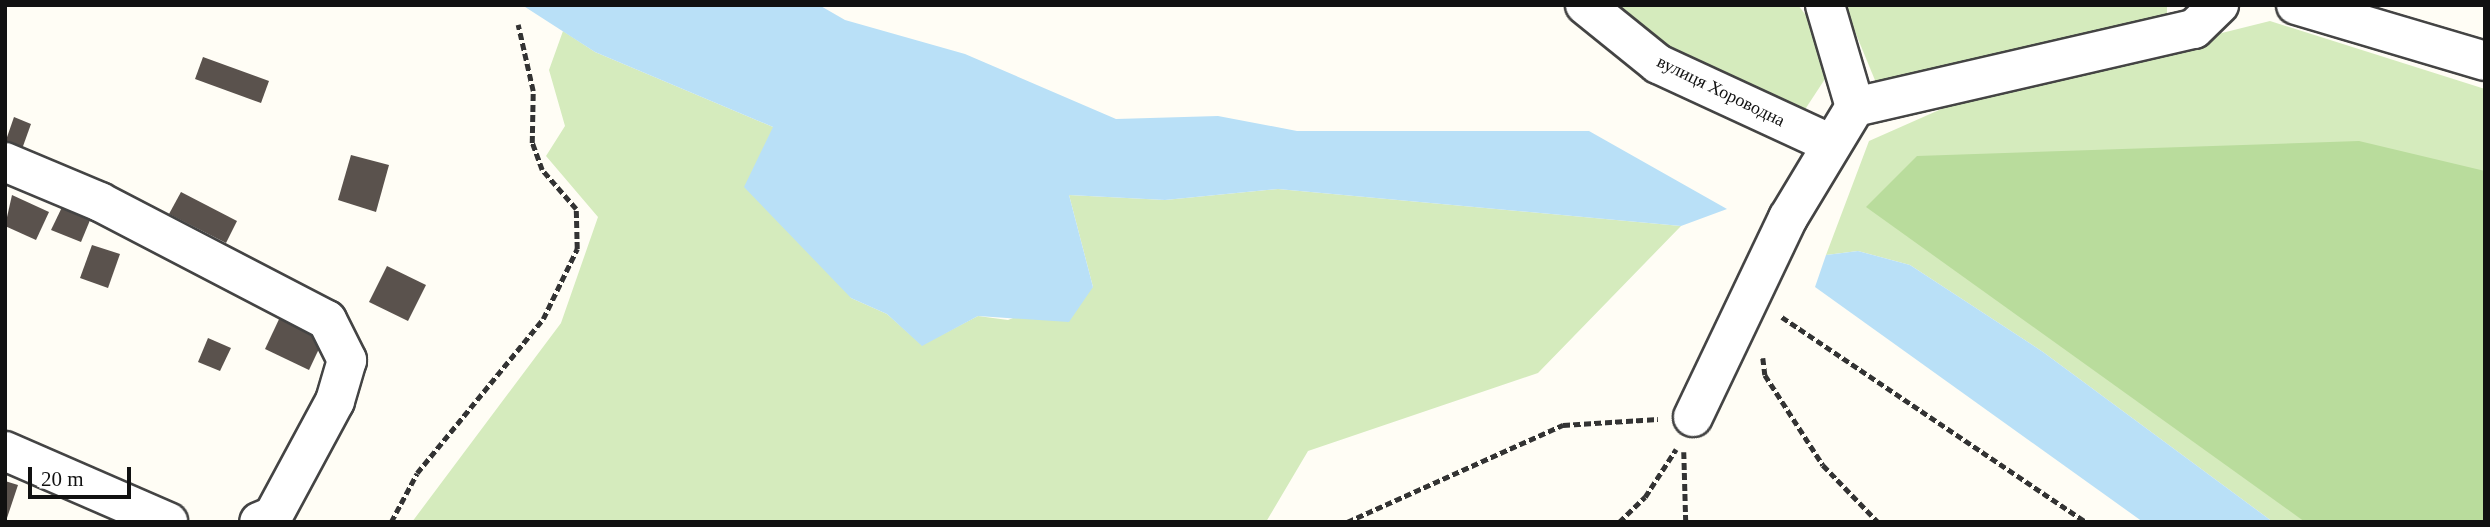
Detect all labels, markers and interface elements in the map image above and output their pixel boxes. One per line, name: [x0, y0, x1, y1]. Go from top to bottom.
street label: вулиця Хороводна: [1654, 51, 1788, 131]
scale bar: [32, 454, 135, 498]
text: 20 m: [41, 467, 84, 491]

